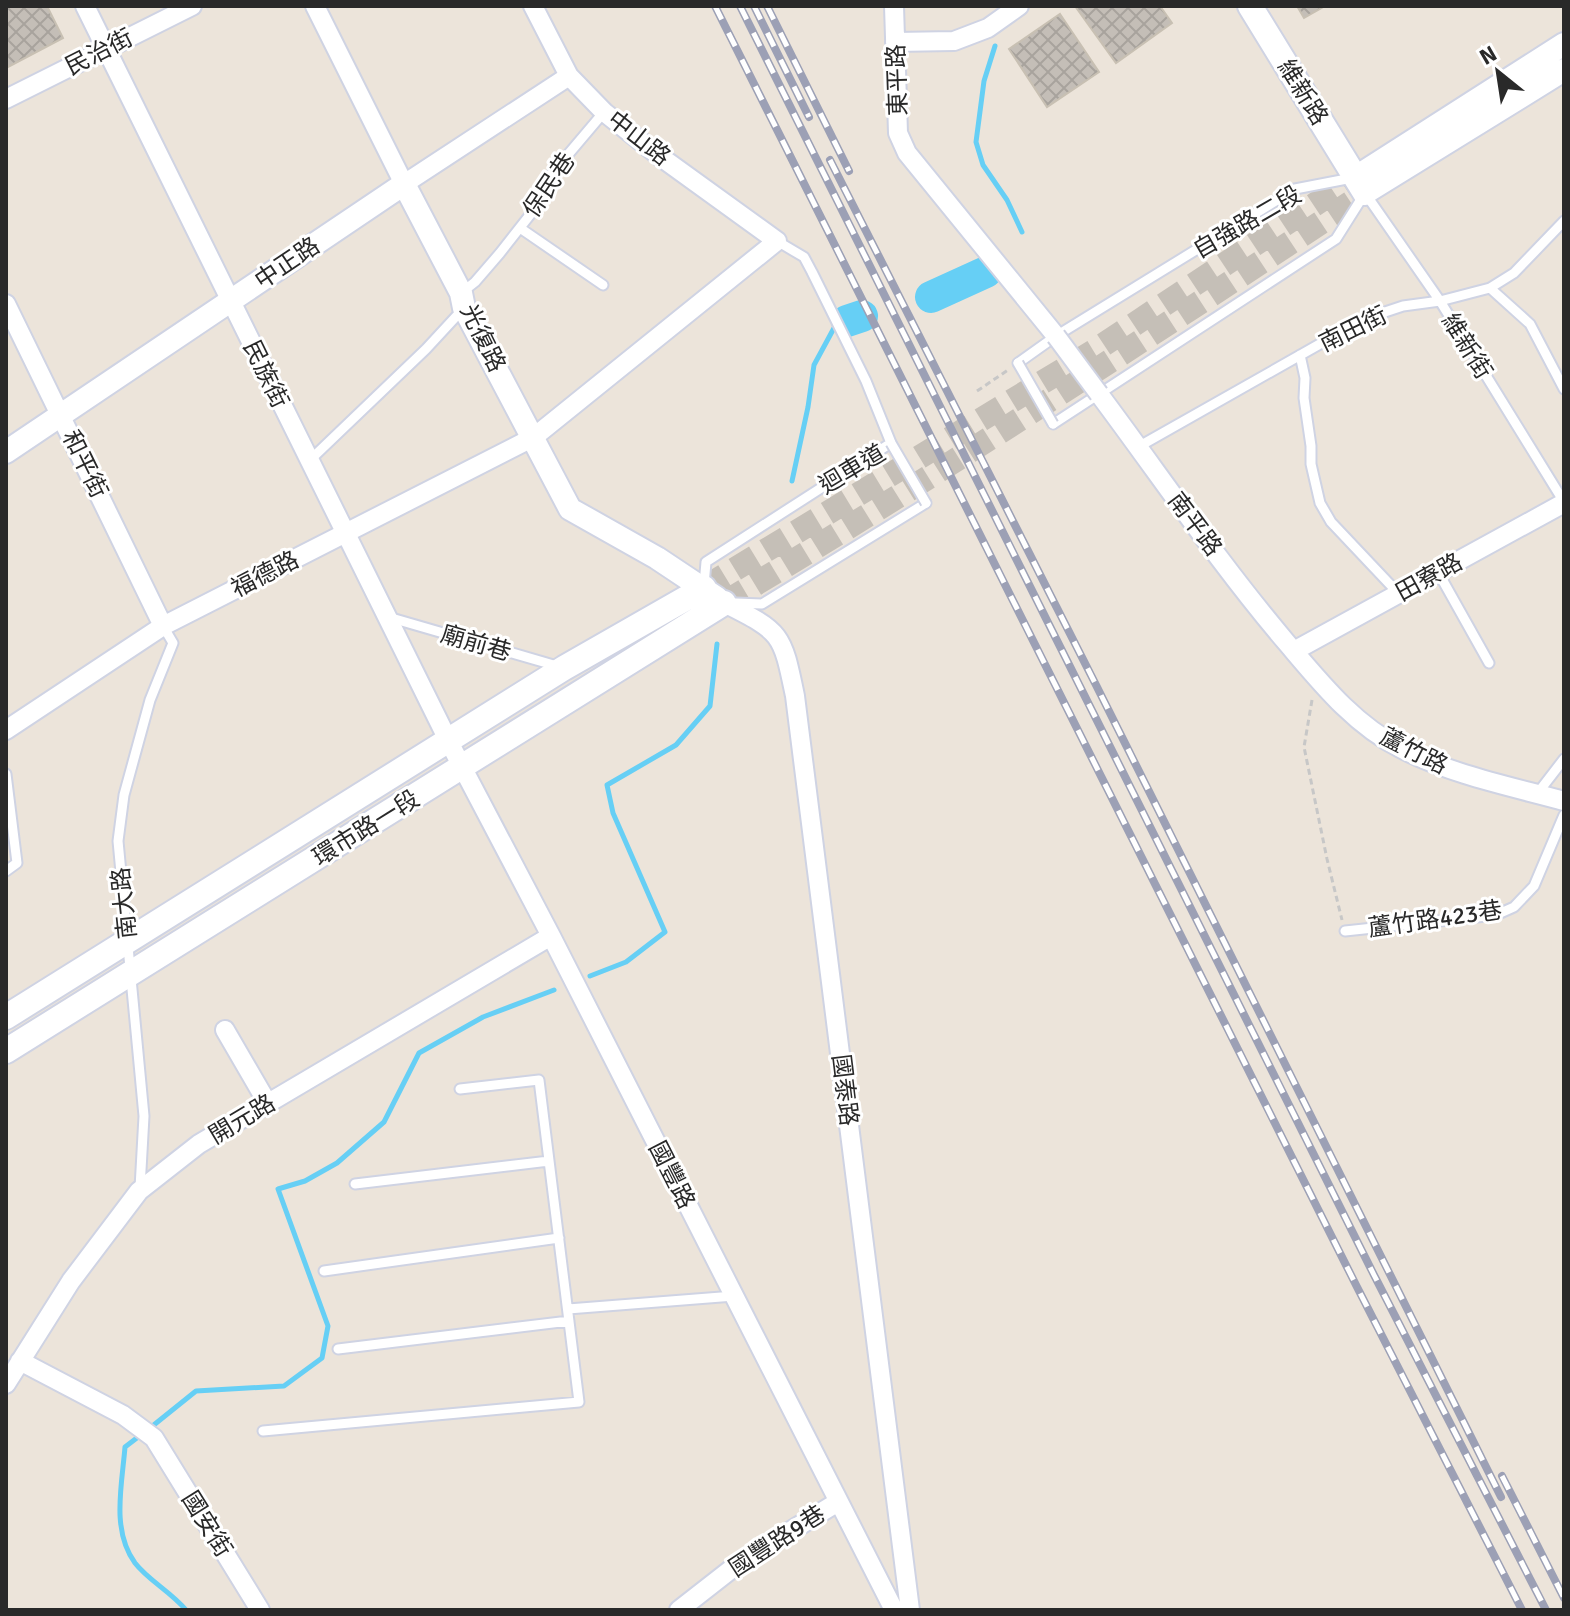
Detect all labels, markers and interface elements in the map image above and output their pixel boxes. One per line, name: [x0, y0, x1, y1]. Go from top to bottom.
street label: 民治街: [60, 22, 138, 82]
north arrow: [1458, 32, 1538, 112]
text: N: [1475, 40, 1502, 71]
street label: 東平路: [881, 43, 913, 117]
street label: 維新路: [1271, 54, 1335, 130]
street label: 中山路: [601, 104, 677, 172]
street label: 保民巷: [516, 147, 582, 223]
street label: 自強路二段: [1188, 179, 1306, 265]
street label: 中正路: [249, 230, 325, 296]
street label: 光復路: [454, 299, 512, 377]
street label: 南田街: [1314, 300, 1392, 358]
street label: 維新街: [1435, 308, 1499, 384]
street label: 民族街: [237, 335, 295, 413]
street label: 和平街: [56, 425, 114, 503]
street label: 迴車道: [813, 438, 891, 500]
street label: 南平路: [1161, 486, 1229, 562]
street label: 福德路: [226, 544, 304, 604]
street label: 田寮路: [1390, 546, 1468, 608]
street label: 廟前巷: [437, 619, 515, 667]
street label: 蘆竹路: [1375, 721, 1453, 781]
street label: 環市路一段: [307, 783, 425, 873]
street label: 南大路: [105, 866, 143, 940]
street label: 蘆竹路423巷: [1366, 895, 1504, 943]
street label: 國泰路: [826, 1052, 864, 1128]
street label: 開元路: [203, 1088, 281, 1150]
street label: 國豐路: [642, 1136, 702, 1214]
street label: 國安街: [175, 1486, 239, 1562]
street label: 國豐路9巷: [723, 1499, 831, 1583]

